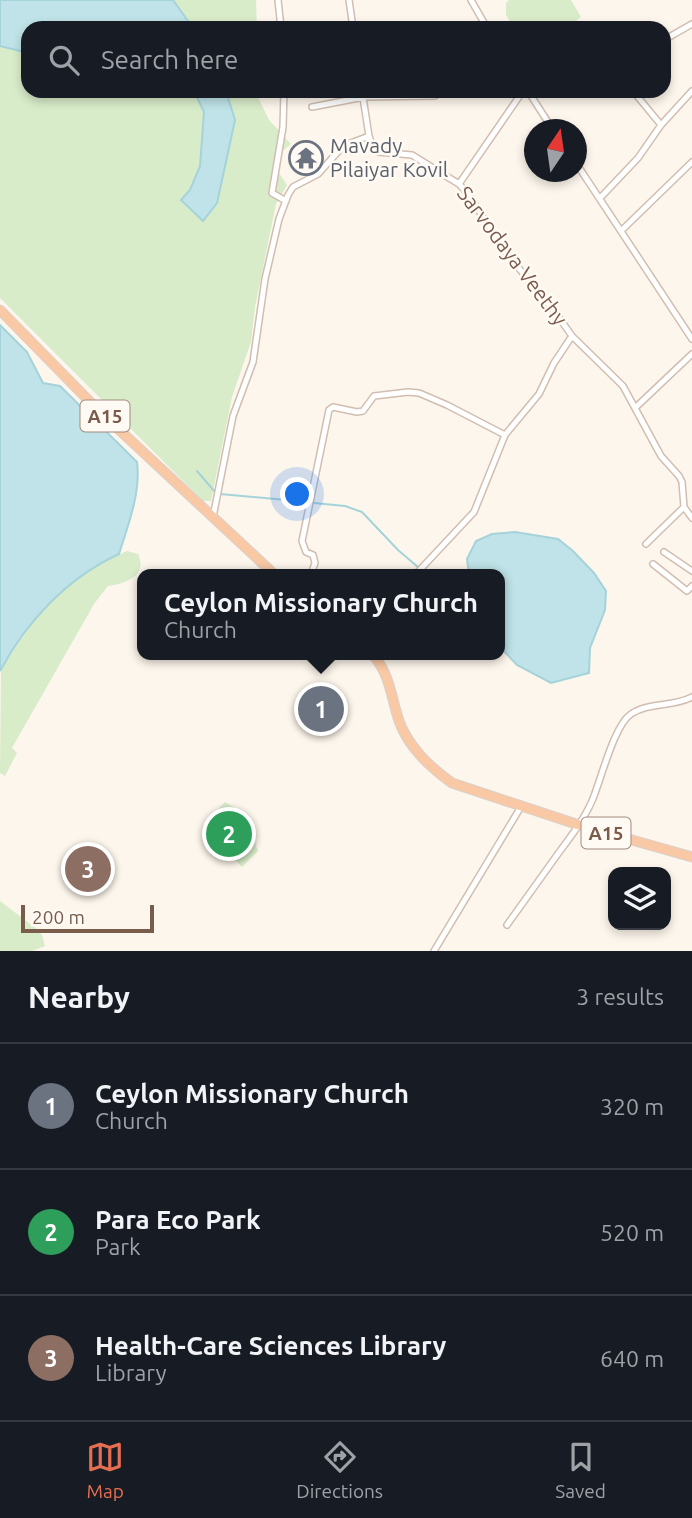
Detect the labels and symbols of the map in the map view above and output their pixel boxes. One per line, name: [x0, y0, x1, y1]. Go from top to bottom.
north arrow: [524, 119, 587, 182]
place label: Mavady Pilaiyar Kovil: [330, 133, 448, 181]
temple icon: Mavady Pilaiyar Kovil: [287, 139, 325, 177]
street label: Sarvodaya Veethy: [453, 181, 573, 329]
road number: A15: [80, 400, 130, 432]
your location: [280, 477, 314, 511]
pin: 1: [298, 683, 344, 735]
pin: 2: [206, 808, 252, 860]
road number: A15: [582, 818, 630, 848]
pin: 3: [65, 843, 111, 895]
scale bar: [21, 902, 154, 934]

